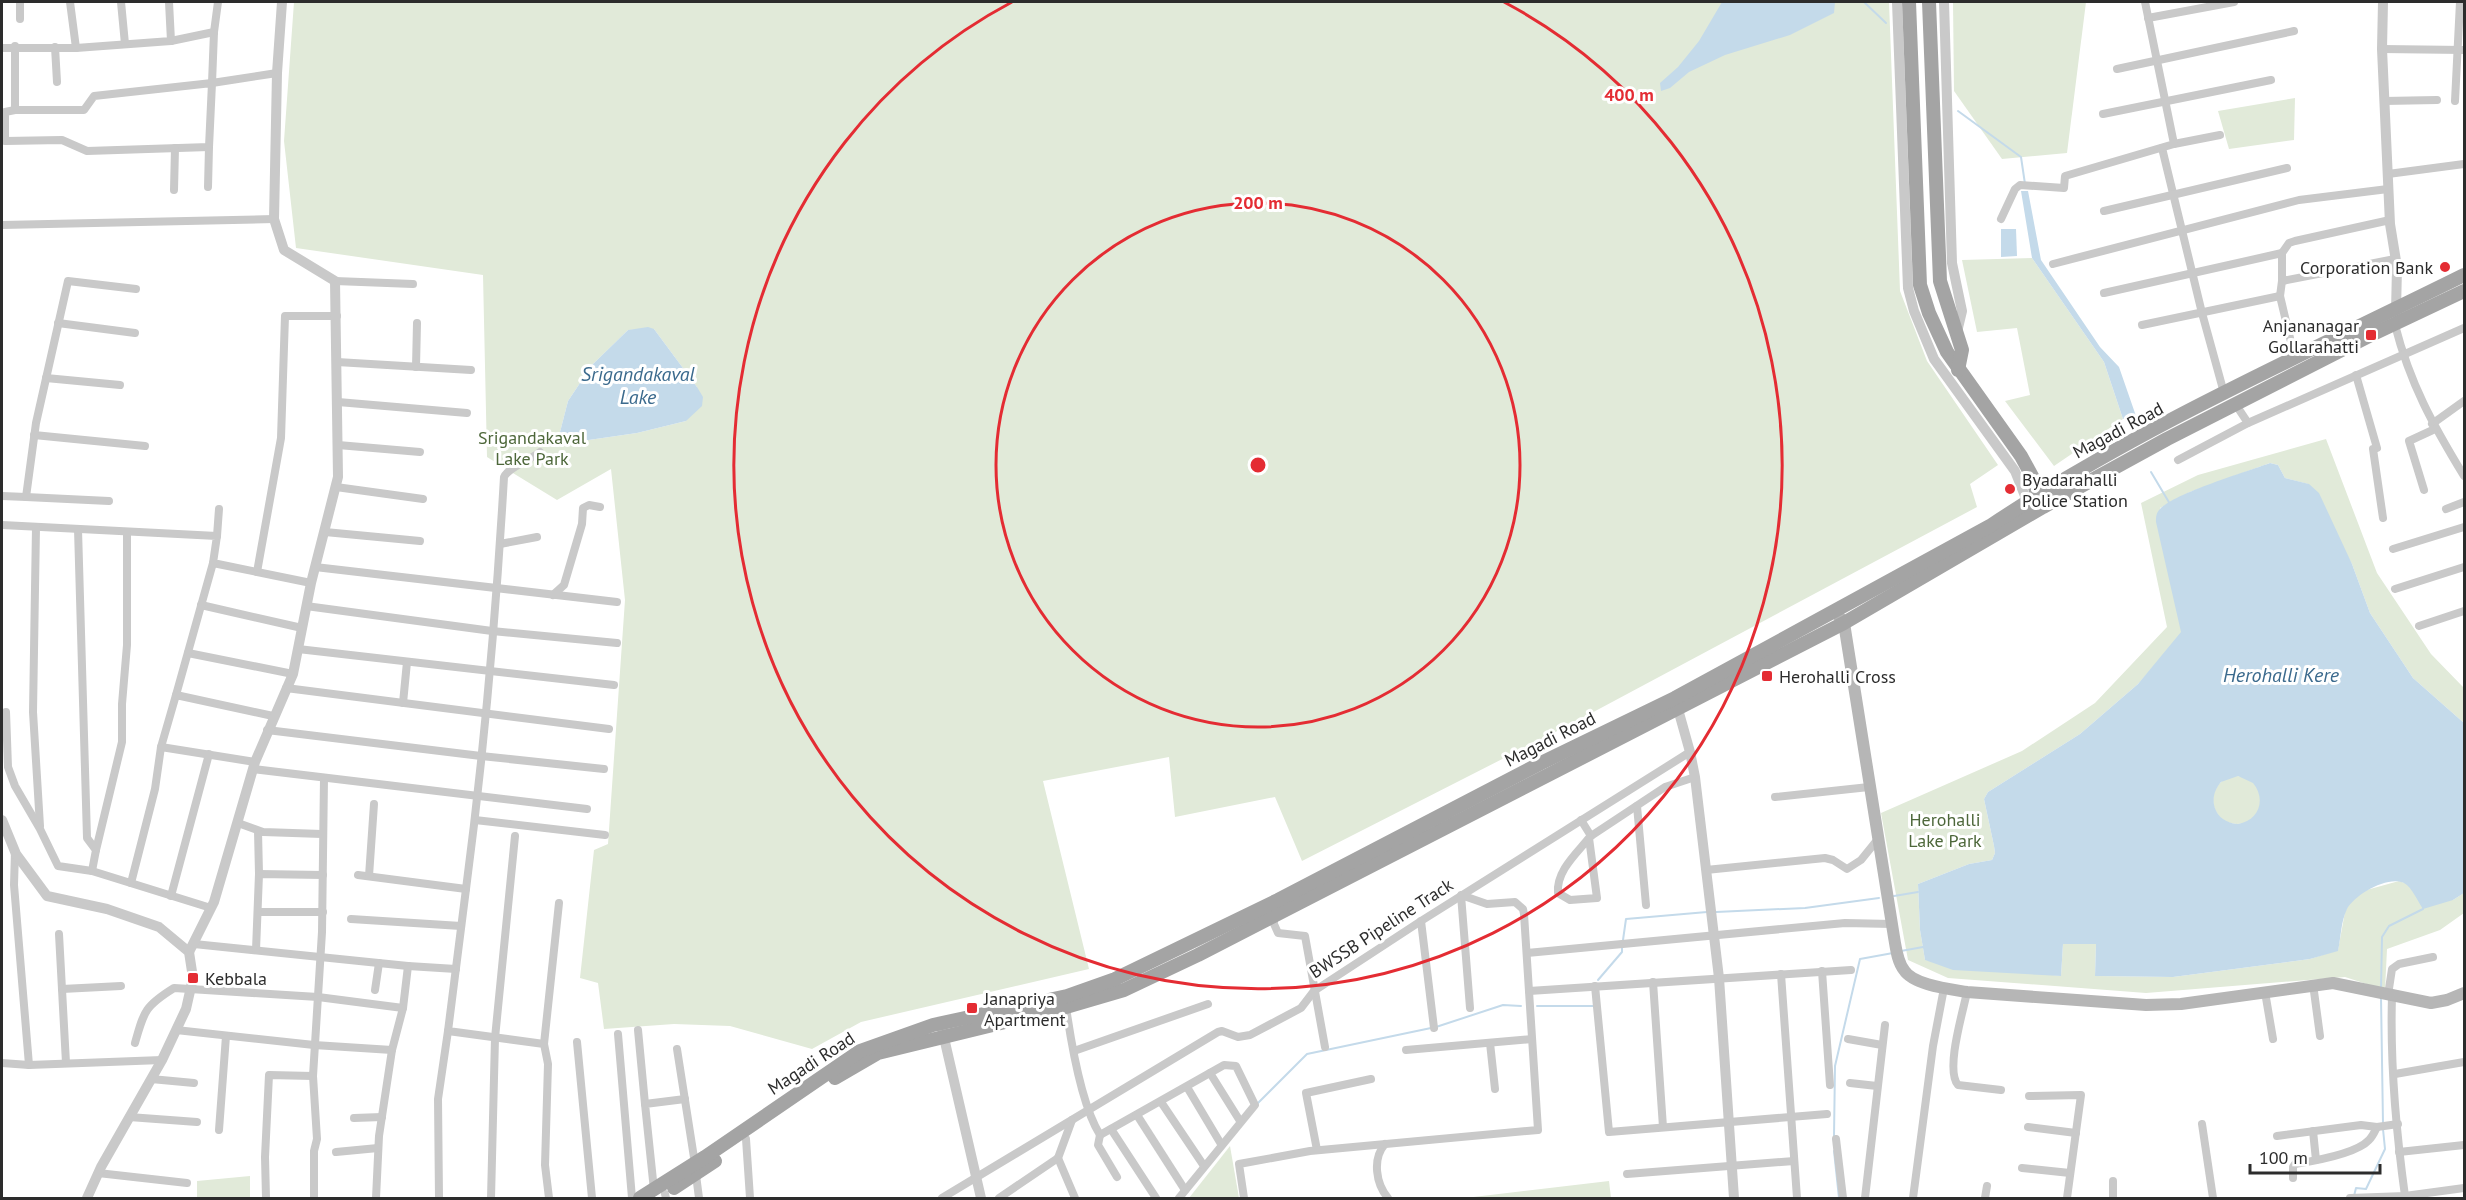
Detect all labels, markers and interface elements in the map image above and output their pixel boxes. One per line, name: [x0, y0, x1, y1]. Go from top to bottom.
text: 400 m: [1604, 83, 1654, 106]
text: 200 m: [1233, 191, 1283, 214]
place label: Corporation Bank: [2300, 256, 2433, 279]
marker: Corporation Bank: [2438, 260, 2452, 274]
place label: Anjananagar Gollarahatti: [2263, 314, 2359, 358]
marker: Anjananagar Gollarahatti: [2364, 328, 2378, 342]
water label: Srigandakaval Lake: [581, 361, 696, 410]
street label: Magadi Road: [2069, 397, 2167, 463]
park label: Srigandakaval Lake Park: [478, 426, 587, 470]
centre of rings: [1248, 455, 1268, 475]
place label: Byadarahalli Police Station: [2022, 468, 2128, 512]
marker: Byadarahalli Police Station: [2003, 482, 2017, 496]
water label: Herohalli Kere: [2223, 662, 2340, 688]
place label: Herohalli Cross: [1779, 665, 1896, 688]
marker: Herohalli Cross: [1760, 669, 1774, 683]
street label: Magadi Road: [1501, 706, 1599, 772]
park label: Herohalli Lake Park: [1908, 808, 1982, 852]
street label: BWSSB Pipeline Track: [1305, 873, 1458, 983]
place label: Kebbala: [205, 967, 267, 990]
marker: Kebbala: [186, 971, 200, 985]
place label: Janapriya Apartment: [983, 987, 1066, 1031]
marker: Janapriya Apartment: [965, 1001, 979, 1015]
street label: Magadi Road: [763, 1026, 859, 1100]
scale bar: [2250, 1137, 2380, 1175]
text: 100 m: [2259, 1146, 2308, 1169]

